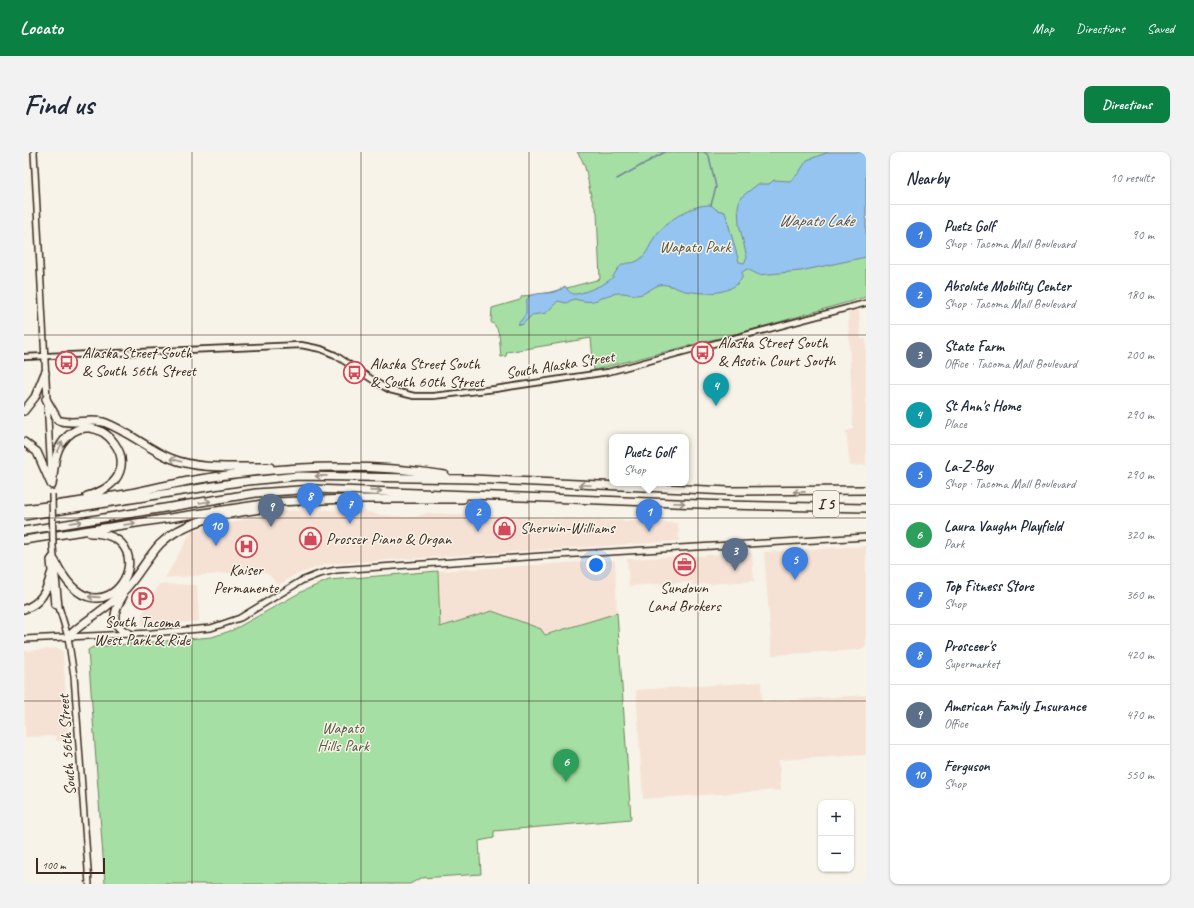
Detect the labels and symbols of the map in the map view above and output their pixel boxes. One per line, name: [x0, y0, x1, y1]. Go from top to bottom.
water label: Wapato Lake: [778, 210, 856, 231]
park label: Wapato Park: [659, 237, 732, 257]
place label: Alaska Street South & Asotin Court South: [718, 333, 837, 371]
bus stop icon: Alaska Street South & Asotin Court South: [689, 339, 715, 365]
place label: Alaska Street South & South 56th Street: [82, 343, 198, 381]
street label: South Alaska Street: [504, 346, 617, 383]
bus stop icon: Alaska Street South & South 56th Street: [53, 349, 79, 375]
place label: Alaska Street South & South 60th Street: [370, 354, 486, 392]
bus stop icon: Alaska Street South & South 60th Street: [341, 360, 367, 386]
pin: 4: [703, 373, 729, 406]
one-way arrow: [57, 441, 64, 453]
one-way arrow: [169, 456, 182, 463]
one-way arrow: [315, 472, 328, 480]
one-way arrow: [579, 481, 592, 489]
pin: 8: [297, 483, 323, 516]
one-way arrow: [369, 487, 382, 495]
one-way arrow: [793, 488, 806, 496]
pin: 7: [337, 491, 363, 524]
road number: I 5: [813, 491, 839, 517]
pin: 9: [258, 494, 284, 527]
one-way arrow: [198, 498, 211, 506]
pin: 2: [465, 499, 491, 532]
pin: 1: [636, 499, 662, 532]
one-way arrow: [672, 499, 685, 507]
pin: 10: [203, 513, 229, 546]
shop icon: Sherwin-Williams: [492, 515, 518, 541]
one-way arrow: [69, 518, 82, 526]
place label: Sherwin-Williams: [520, 518, 616, 538]
one-way arrow: [123, 520, 136, 528]
shop icon: Prosser Piano & Organ: [297, 526, 323, 552]
place label: Prosser Piano & Organ: [326, 529, 452, 549]
hospital icon: Kaiser Permanente: [233, 534, 259, 560]
pin: 3: [722, 538, 748, 571]
pin: 5: [782, 547, 808, 580]
office icon: Sundown Land Brokers: [671, 551, 697, 577]
your location: [586, 555, 606, 575]
place label: Kaiser Permanente: [214, 560, 280, 598]
place label: Sundown Land Brokers: [647, 578, 722, 616]
parking icon: South Tacoma West Park & Ride: [129, 585, 155, 611]
one-way arrow: [88, 593, 101, 600]
place label: South Tacoma West Park & Ride: [94, 612, 192, 650]
street label: South 56th Street: [53, 692, 80, 796]
park label: Wapato Hills Park: [317, 718, 370, 756]
pin: 6: [553, 749, 579, 782]
scale bar: [36, 856, 105, 875]

